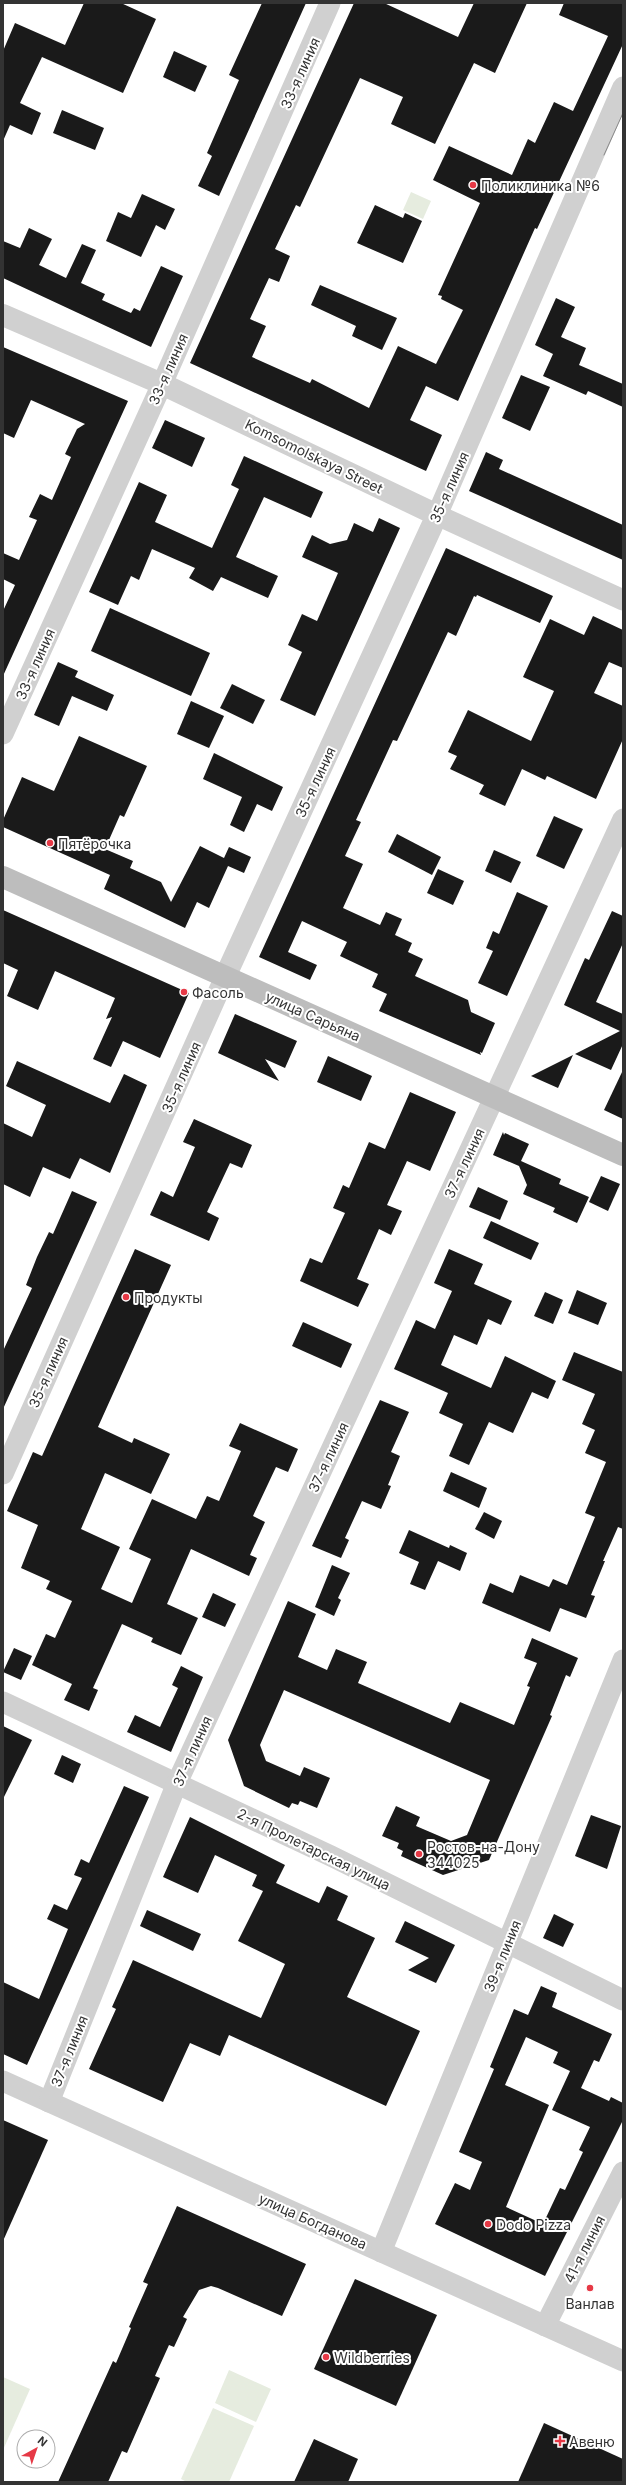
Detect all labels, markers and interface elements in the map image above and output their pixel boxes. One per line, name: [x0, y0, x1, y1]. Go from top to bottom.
street label: 33-я линия: [277, 35, 323, 111]
place label: Поликлиника №6: [481, 177, 600, 194]
marker: Поликлиника №6: [468, 180, 478, 190]
street label: 33-я линия: [145, 331, 191, 407]
street label: Komsomolskaya Street: [242, 415, 386, 497]
street label: 35-я линия: [426, 449, 472, 525]
street label: 33-я линия: [12, 626, 58, 702]
street label: 35-я линия: [291, 744, 339, 820]
place label: Пятёрочка: [58, 835, 131, 852]
marker: Пятёрочка: [45, 838, 55, 848]
place label: Фасоль: [192, 984, 244, 1001]
marker: Фасоль: [179, 987, 189, 997]
street label: улица Сарьяна: [263, 987, 363, 1045]
street label: 35-я линия: [158, 1039, 204, 1115]
street label: 37-я линия: [440, 1125, 488, 1201]
place label: Продукты: [134, 1289, 203, 1306]
marker: Продукты: [121, 1292, 131, 1302]
street label: 35-я линия: [25, 1334, 71, 1410]
street label: 37-я линия: [304, 1419, 352, 1495]
street label: 37-я линия: [169, 1713, 215, 1789]
street label: 2-я Пролетарская улица: [235, 1805, 393, 1893]
place label: Ростов-на-Дону 344025: [427, 1838, 540, 1871]
marker: Ростов-на-Дону 344025: [414, 1849, 424, 1859]
street label: 39-я линия: [480, 1918, 524, 1994]
street label: 37-я линия: [47, 2013, 91, 2089]
street label: улица Богданова: [256, 2190, 370, 2252]
street label: 41-я линия: [560, 2213, 608, 2285]
place label: Dodo Pizza: [496, 2216, 571, 2233]
marker: Dodo Pizza: [483, 2219, 493, 2229]
marker: Ванлав: [585, 2283, 595, 2293]
place label: Ванлав: [565, 2295, 615, 2312]
place label: Wildberries: [334, 2349, 410, 2366]
marker: Wildberries: [321, 2352, 331, 2362]
north arrow: [16, 2429, 56, 2469]
text: N: [35, 2433, 50, 2449]
place label: Авеню: [569, 2433, 615, 2450]
marker: Авеню: [554, 2435, 566, 2447]

